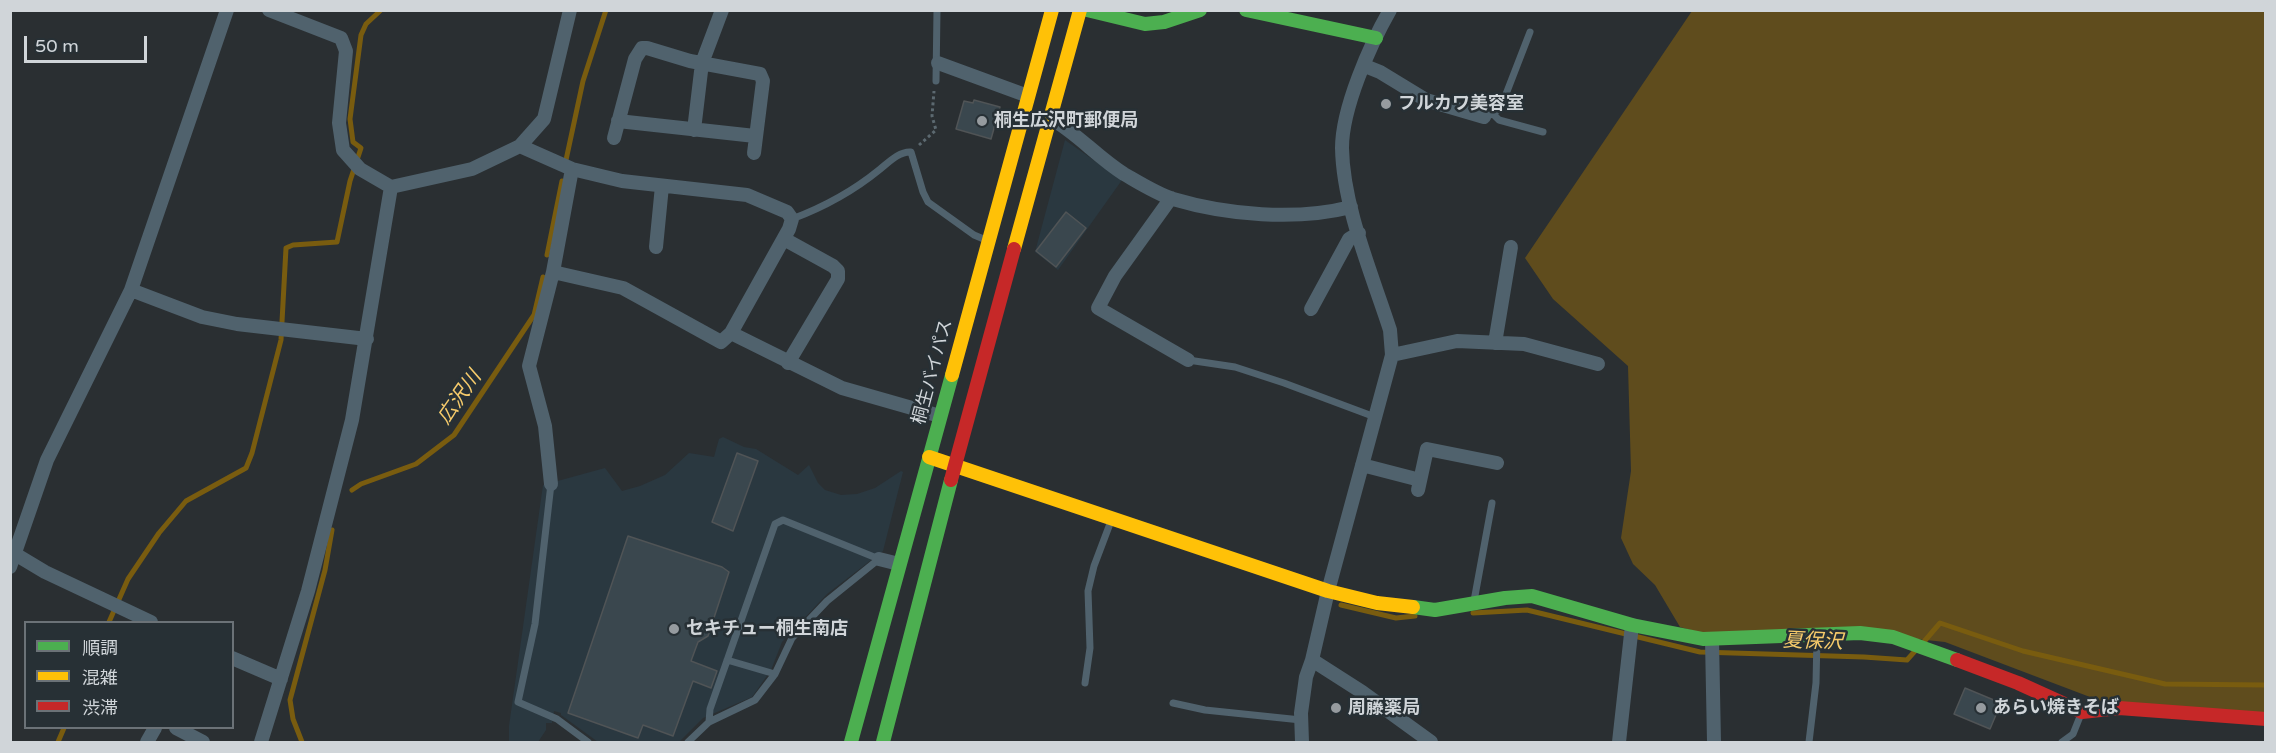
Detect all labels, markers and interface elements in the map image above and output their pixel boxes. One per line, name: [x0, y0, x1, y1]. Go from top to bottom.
scale bar: [27, 24, 150, 62]
text: 50 m: [35, 35, 79, 57]
place label: フルカワ美容室: [1398, 93, 1524, 115]
marker: フルカワ美容室: [1379, 97, 1393, 111]
place label: 桐生広沢町郵便局: [994, 110, 1138, 132]
marker: 桐生広沢町郵便局: [975, 114, 989, 128]
street label: 桐生バイパス: [909, 317, 957, 427]
water label: 広沢川: [433, 367, 487, 429]
place label: セキチュー桐生南店: [686, 618, 848, 640]
legend: [24, 621, 234, 729]
marker: セキチュー桐生南店: [667, 622, 681, 636]
water label: 夏保沢: [1783, 629, 1843, 655]
text: 順調: [82, 637, 118, 659]
text: 混雑: [82, 667, 118, 689]
text: 渋滞: [82, 697, 118, 719]
place label: 周藤薬局: [1348, 697, 1420, 719]
place label: あらい焼きそば: [1993, 697, 2119, 719]
marker: 周藤薬局: [1329, 701, 1343, 715]
marker: あらい焼きそば: [1974, 701, 1988, 715]

